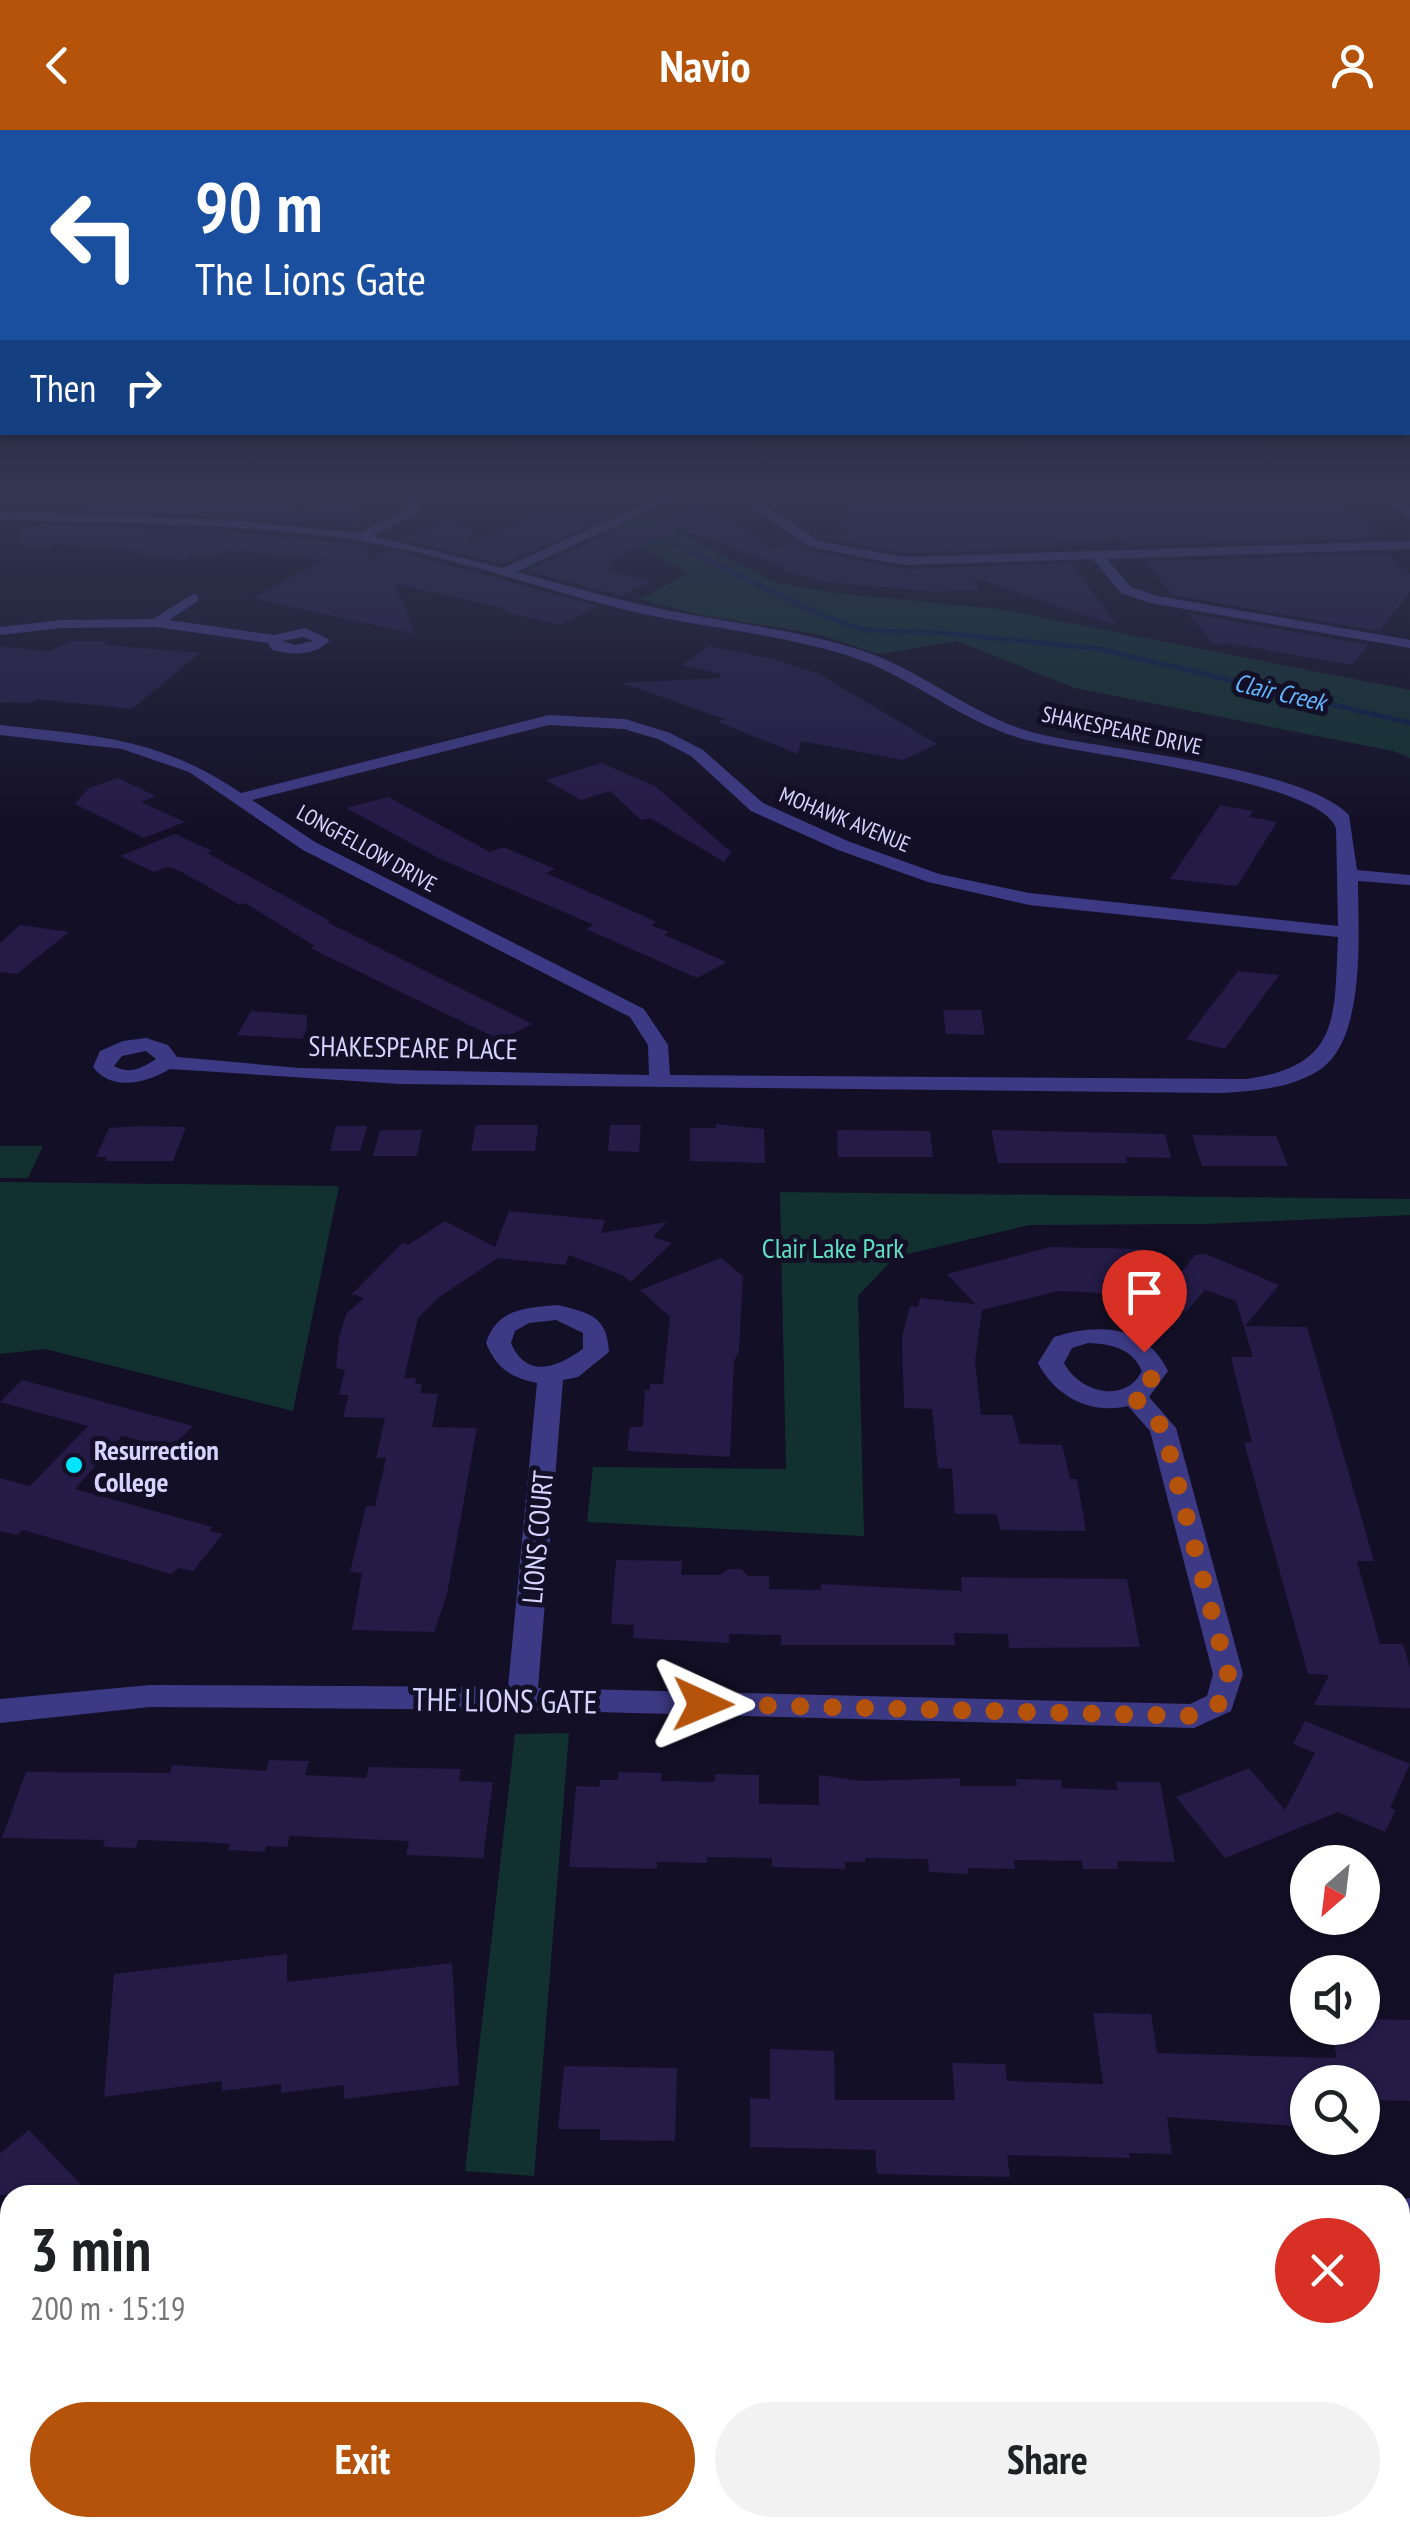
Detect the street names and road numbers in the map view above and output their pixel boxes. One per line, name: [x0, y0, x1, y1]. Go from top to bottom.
street label: SHAKESPEARE DRIVE: [1040, 699, 1204, 761]
street label: MOHAWK AVENUE: [775, 780, 915, 858]
street label: LONGFELLOW DRIVE: [292, 798, 442, 898]
street label: SHAKESPEARE PLACE: [308, 1027, 518, 1067]
street label: LIONS COURT: [513, 1469, 561, 1605]
street label: THE LIONS GATE: [412, 1677, 598, 1723]

